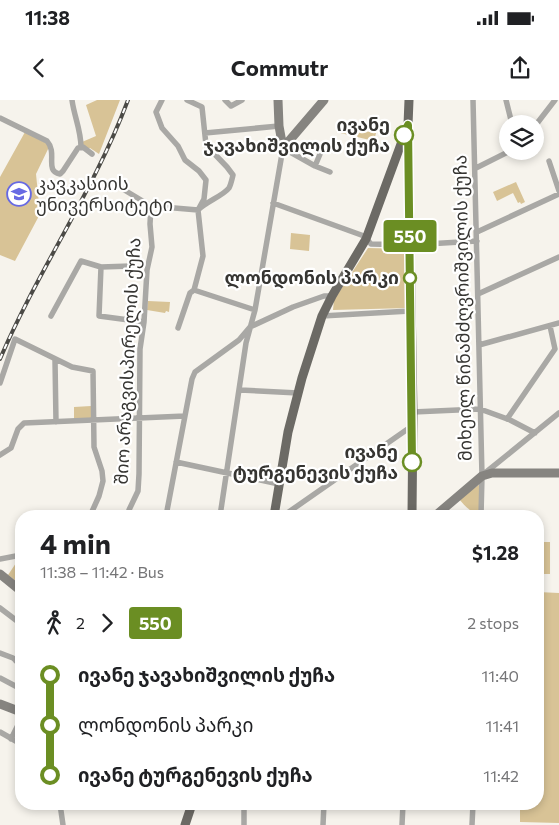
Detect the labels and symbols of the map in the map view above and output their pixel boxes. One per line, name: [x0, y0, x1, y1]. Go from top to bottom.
place label: ივანე ჯავახიშვილის ქუჩა: [203, 113, 390, 157]
marker: ივანე ჯავახიშვილის ქუჩა: [394, 125, 414, 145]
street label: მიხეილ წინამძღვრიშვილის ქუჩა: [448, 155, 477, 461]
place label: კავკასიის უნივერსიტეტი: [36, 172, 173, 216]
school or university icon: კავკასიის უნივერსიტეტი: [6, 181, 32, 207]
line badge: 550: [381, 220, 439, 252]
street label: შიო არაგვისპირელის ქუჩა: [110, 237, 145, 485]
place label: ლონდონის პარკი: [225, 266, 399, 289]
marker: ლონდონის პარკი: [403, 271, 417, 285]
place label: ივანე ტურგენევის ქუჩა: [233, 440, 398, 483]
marker: ივანე ტურგენევის ქუჩა: [402, 452, 422, 472]

